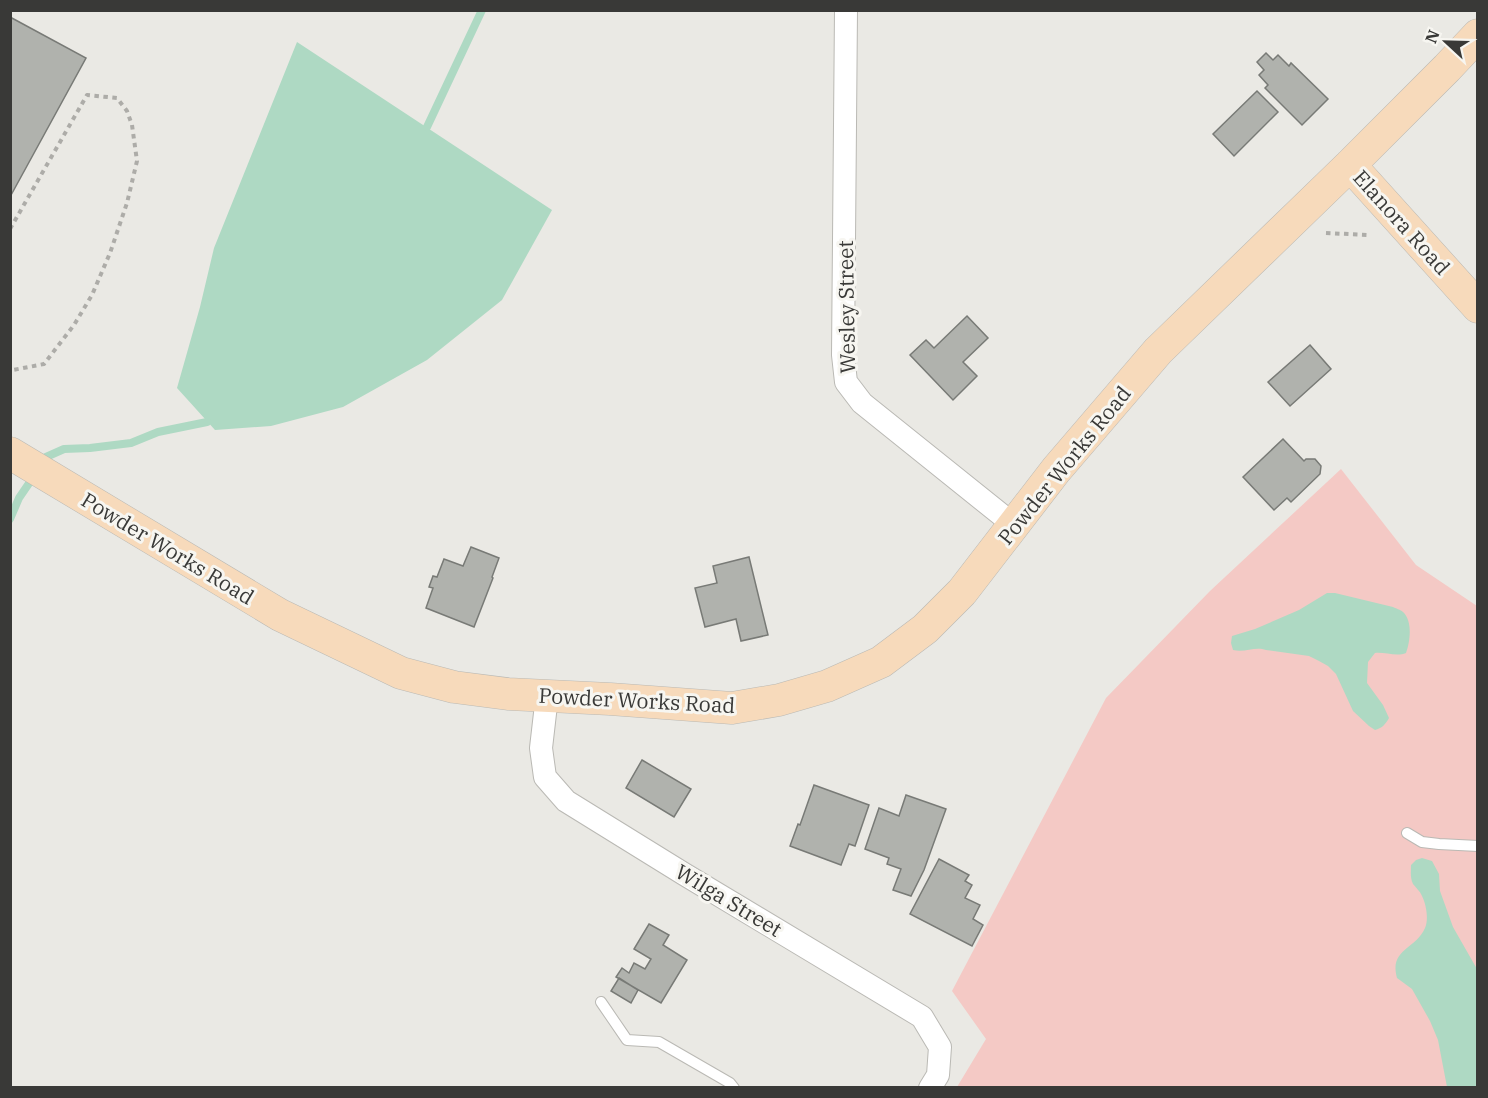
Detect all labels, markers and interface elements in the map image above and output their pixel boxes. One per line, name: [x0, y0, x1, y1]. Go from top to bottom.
north arrow: [1416, 12, 1476, 72]
text: N: [1420, 27, 1444, 46]
street label: Elanora Road: [1347, 164, 1457, 281]
street label: Wesley Street: [831, 240, 861, 374]
street label: Powder Works Road: [991, 380, 1137, 550]
street label: Powder Works Road: [76, 485, 260, 611]
street label: Powder Works Road: [538, 681, 736, 719]
street label: Wilga Street: [671, 857, 787, 943]

